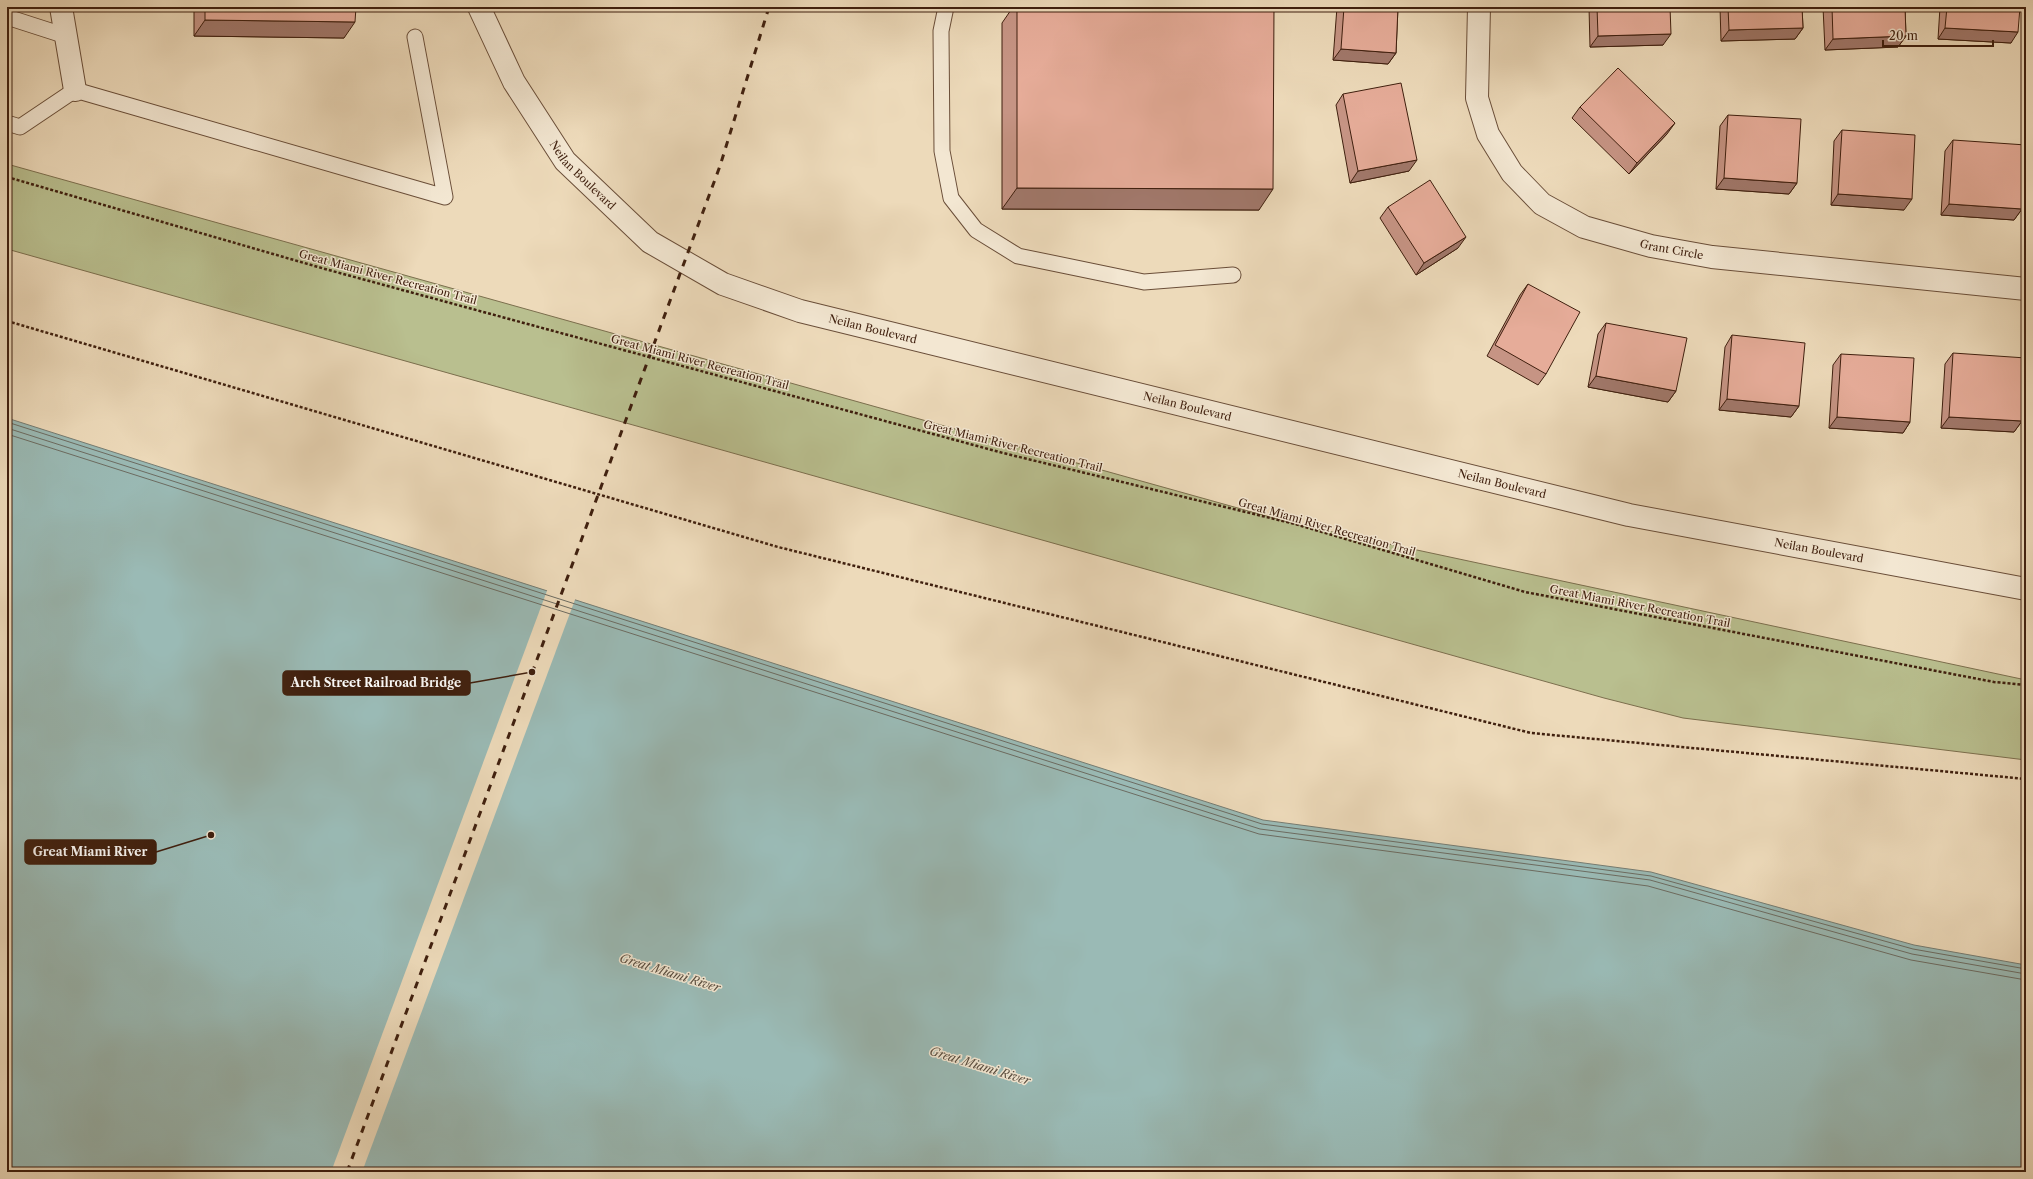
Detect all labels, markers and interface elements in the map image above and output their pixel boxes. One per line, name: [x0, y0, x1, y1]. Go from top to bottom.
scale bar: [1883, 22, 1993, 48]
text: 20 m: [1889, 28, 1918, 43]
street label: Neilan Boulevard: [547, 138, 619, 213]
street label: Grant Circle: [1638, 236, 1705, 262]
street label: Great Miami River Recreation Trail: [297, 246, 479, 308]
street label: Neilan Boulevard: [827, 311, 919, 347]
street label: Great Miami River Recreation Trail: [609, 331, 791, 393]
street label: Neilan Boulevard: [1142, 389, 1233, 424]
street label: Great Miami River Recreation Trail: [922, 417, 1105, 475]
street label: Neilan Boulevard: [1456, 466, 1548, 501]
street label: Great Miami River Recreation Trail: [1237, 495, 1418, 559]
street label: Neilan Boulevard: [1773, 535, 1865, 566]
street label: Great Miami River Recreation Trail: [1548, 582, 1732, 631]
callout: Arch Street Railroad Bridge: [283, 671, 470, 695]
text: Arch Street Railroad Bridge: [290, 675, 461, 690]
callout: Great Miami River: [25, 840, 156, 864]
text: Great Miami River: [33, 844, 147, 859]
water label: Great Miami River: [618, 950, 724, 995]
water label: Great Miami River: [928, 1043, 1034, 1088]

